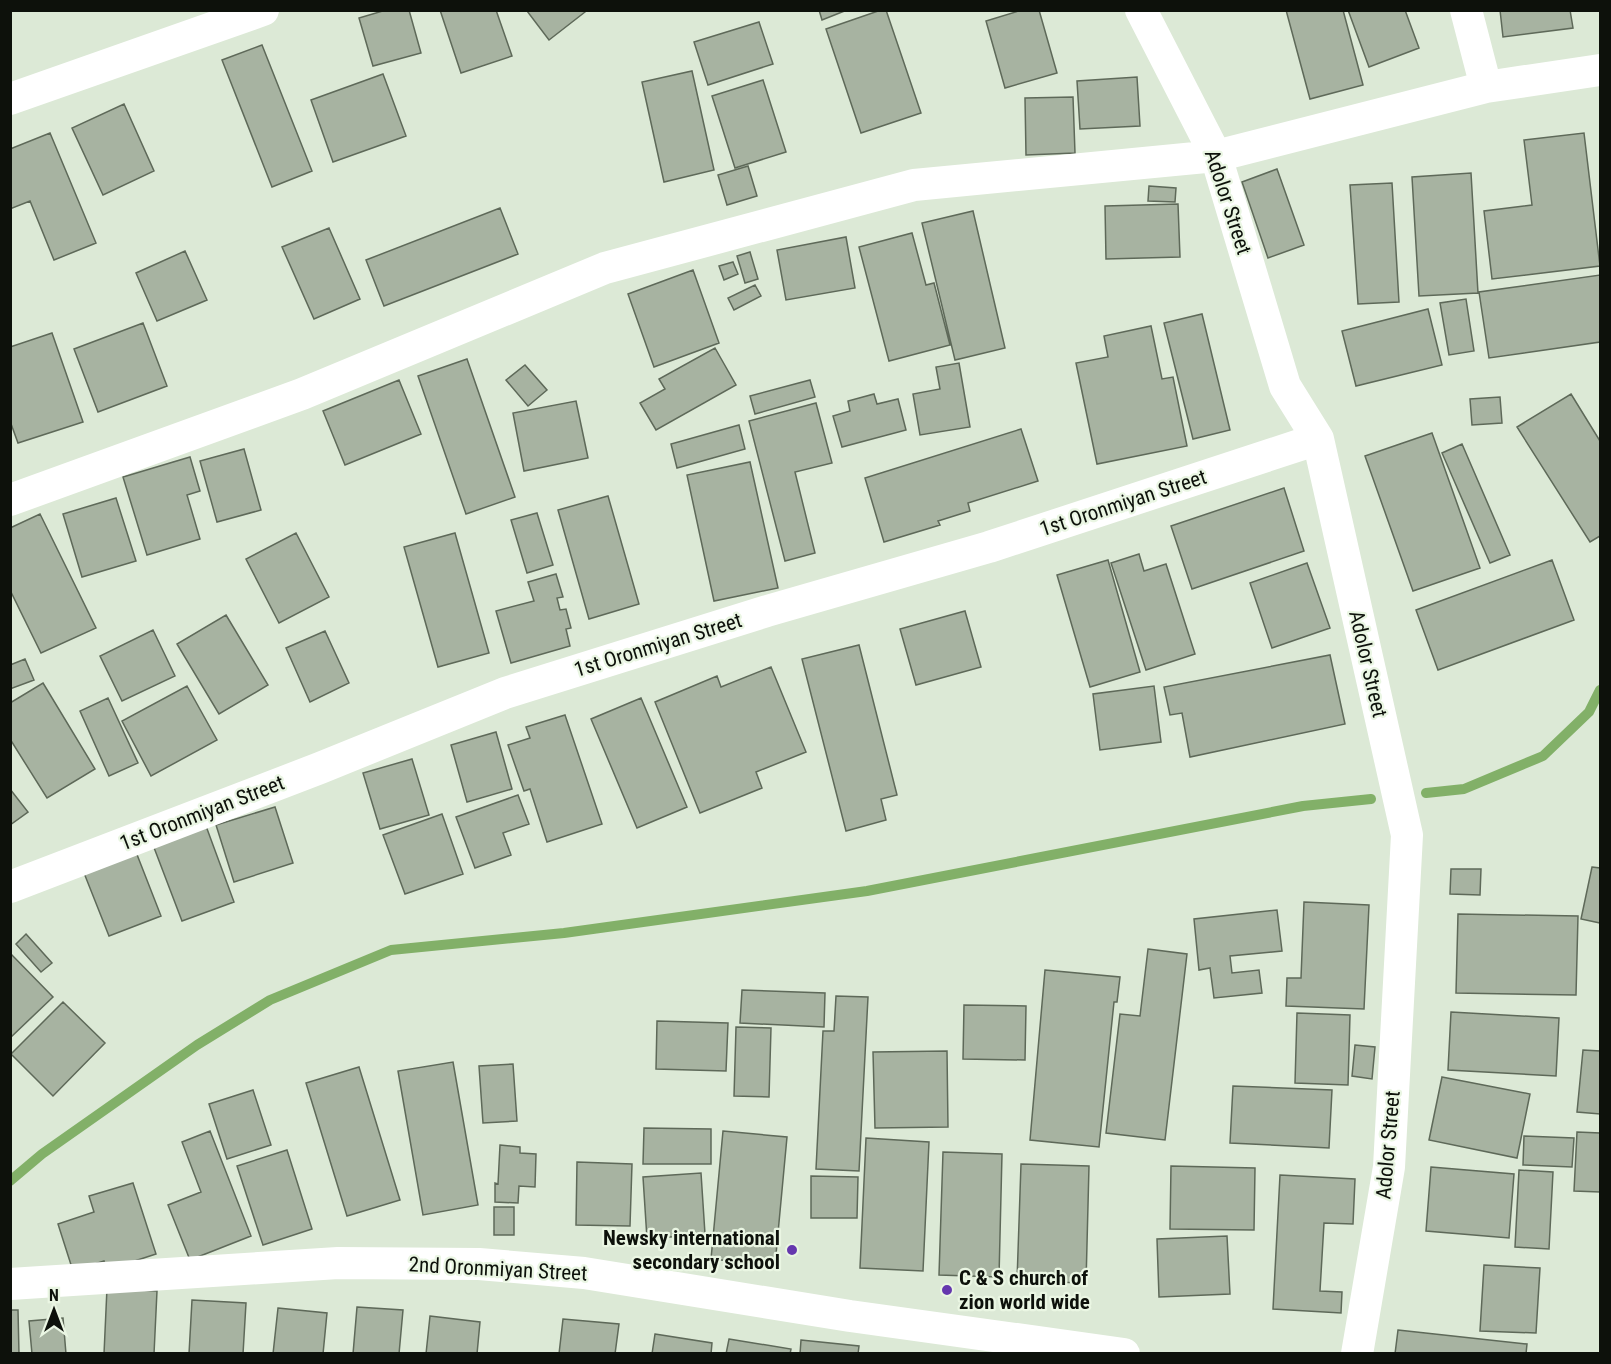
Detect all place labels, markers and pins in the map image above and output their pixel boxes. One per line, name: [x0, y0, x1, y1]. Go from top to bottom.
place label: Newsky international secondary school: [603, 1226, 780, 1274]
marker: Newsky international secondary school: [785, 1243, 799, 1257]
place label: C & S church of zion world wide: [959, 1266, 1090, 1314]
marker: C & S church of zion world wide: [940, 1283, 954, 1297]

